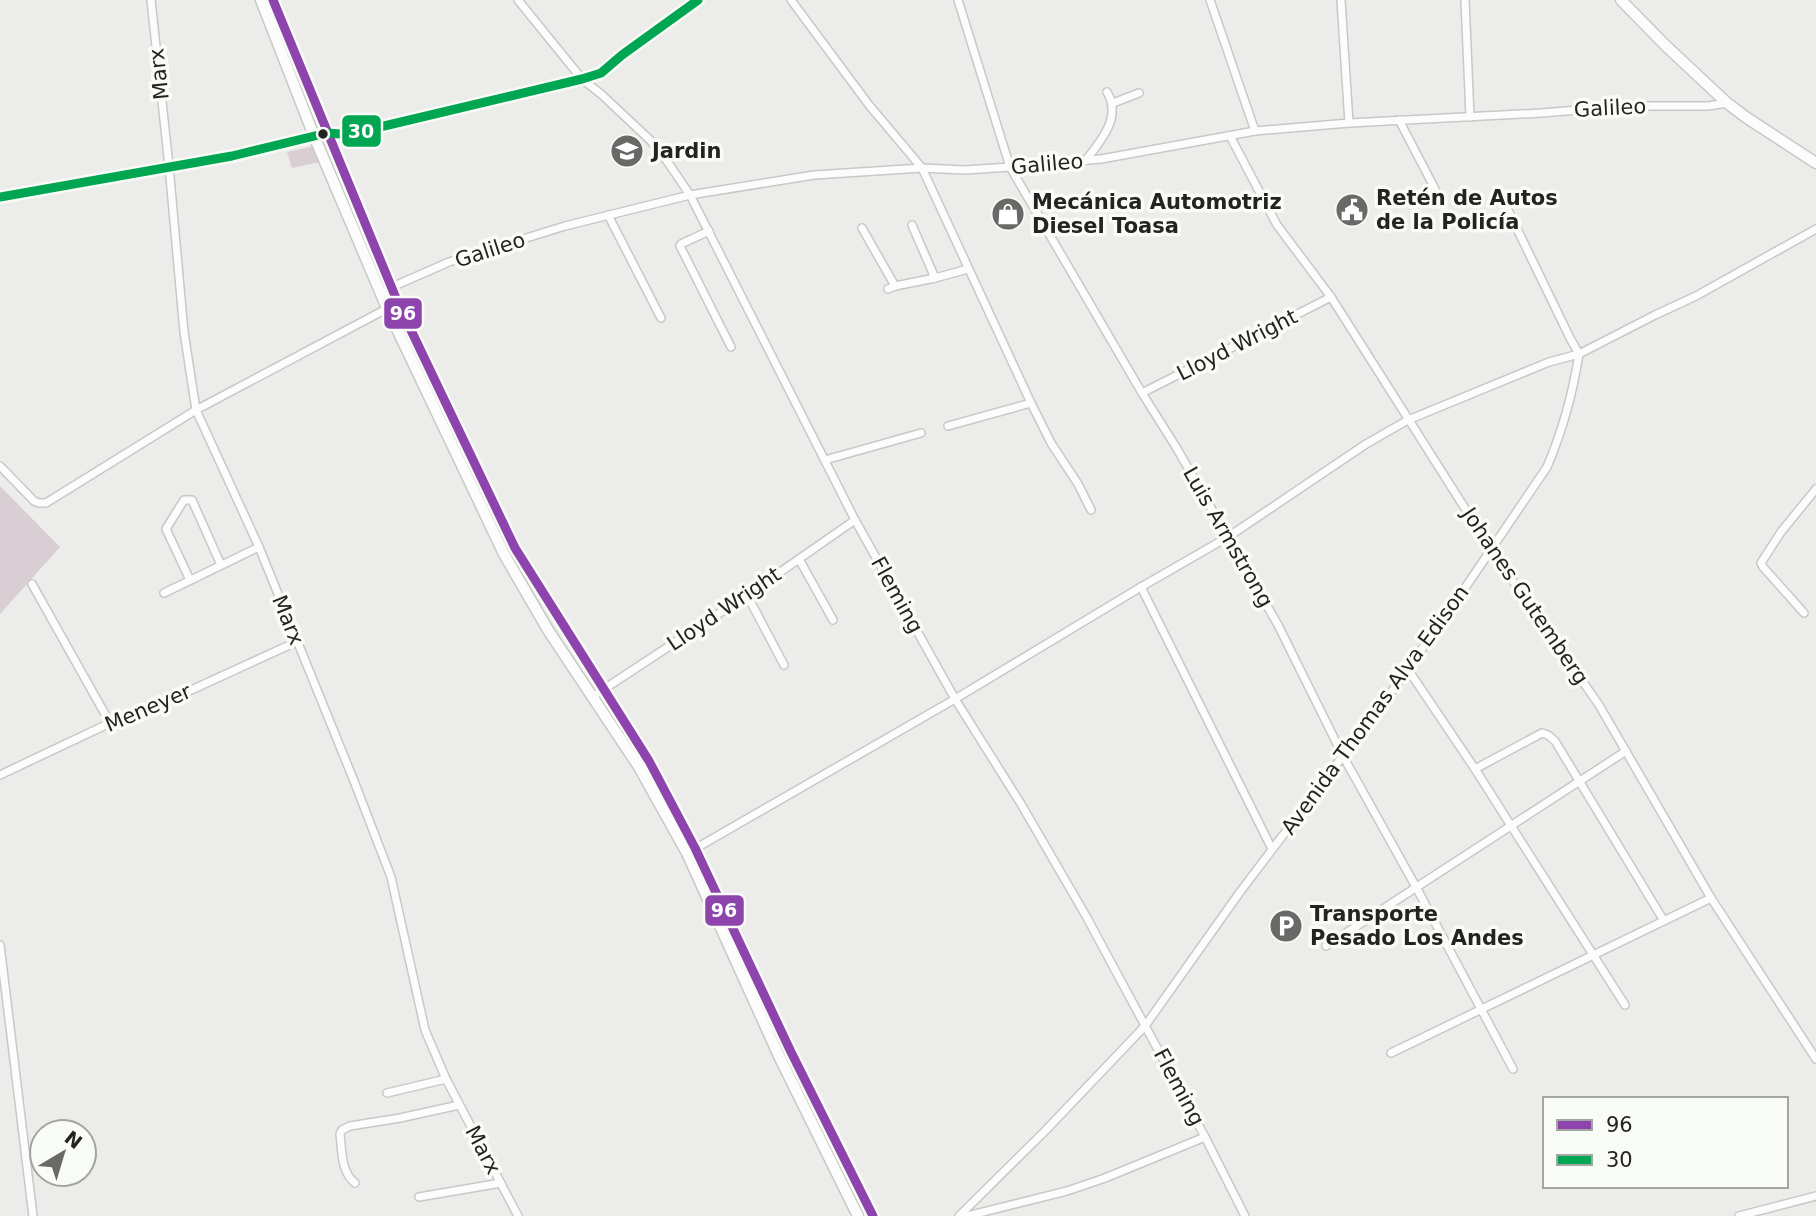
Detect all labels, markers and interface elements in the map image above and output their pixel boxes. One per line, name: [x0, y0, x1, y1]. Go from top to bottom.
street label: Marx: [144, 47, 174, 101]
street label: Galileo: [1573, 94, 1647, 122]
line badge: 30: [341, 114, 382, 148]
text: 30: [348, 120, 374, 142]
unlabelled marker: [316, 127, 330, 141]
school or university icon: Jardin: [608, 132, 646, 170]
place label: Jardin: [650, 139, 722, 163]
street label: Galileo: [1010, 149, 1084, 179]
place label: Retén de Autos de la Policía: [1376, 186, 1558, 234]
place label: Mecánica Automotriz Diesel Toasa: [1032, 190, 1282, 238]
public building icon: Retén de Autos de la Policía: [1333, 191, 1371, 229]
shop icon: Mecánica Automotriz Diesel Toasa: [989, 195, 1027, 233]
street label: Galileo: [452, 227, 528, 273]
line badge: 96: [383, 297, 423, 330]
text: 96: [390, 302, 416, 324]
street label: Lloyd Wright: [1173, 304, 1301, 386]
street label: Luis Armstrong: [1178, 463, 1278, 611]
street label: Johanes Gutemberg: [1456, 501, 1593, 689]
street label: Fleming: [866, 553, 928, 637]
street label: Lloyd Wright: [663, 562, 785, 656]
street label: Avenida Thomas Alva Edison: [1276, 581, 1474, 839]
street label: Marx: [267, 592, 309, 648]
street label: Meneyer: [101, 679, 195, 737]
line badge: 96: [704, 894, 745, 927]
text: 96: [711, 899, 737, 921]
place label: Transporte Pesado Los Andes: [1310, 902, 1524, 950]
parking icon: Transporte Pesado Los Andes: [1267, 907, 1305, 945]
street label: Fleming: [1149, 1044, 1209, 1130]
legend: [1543, 1097, 1788, 1188]
text: 96: [1606, 1113, 1633, 1137]
north arrow: [28, 1118, 98, 1188]
street label: Marx: [460, 1122, 506, 1178]
text: N: [60, 1126, 87, 1153]
text: 30: [1606, 1148, 1633, 1172]

